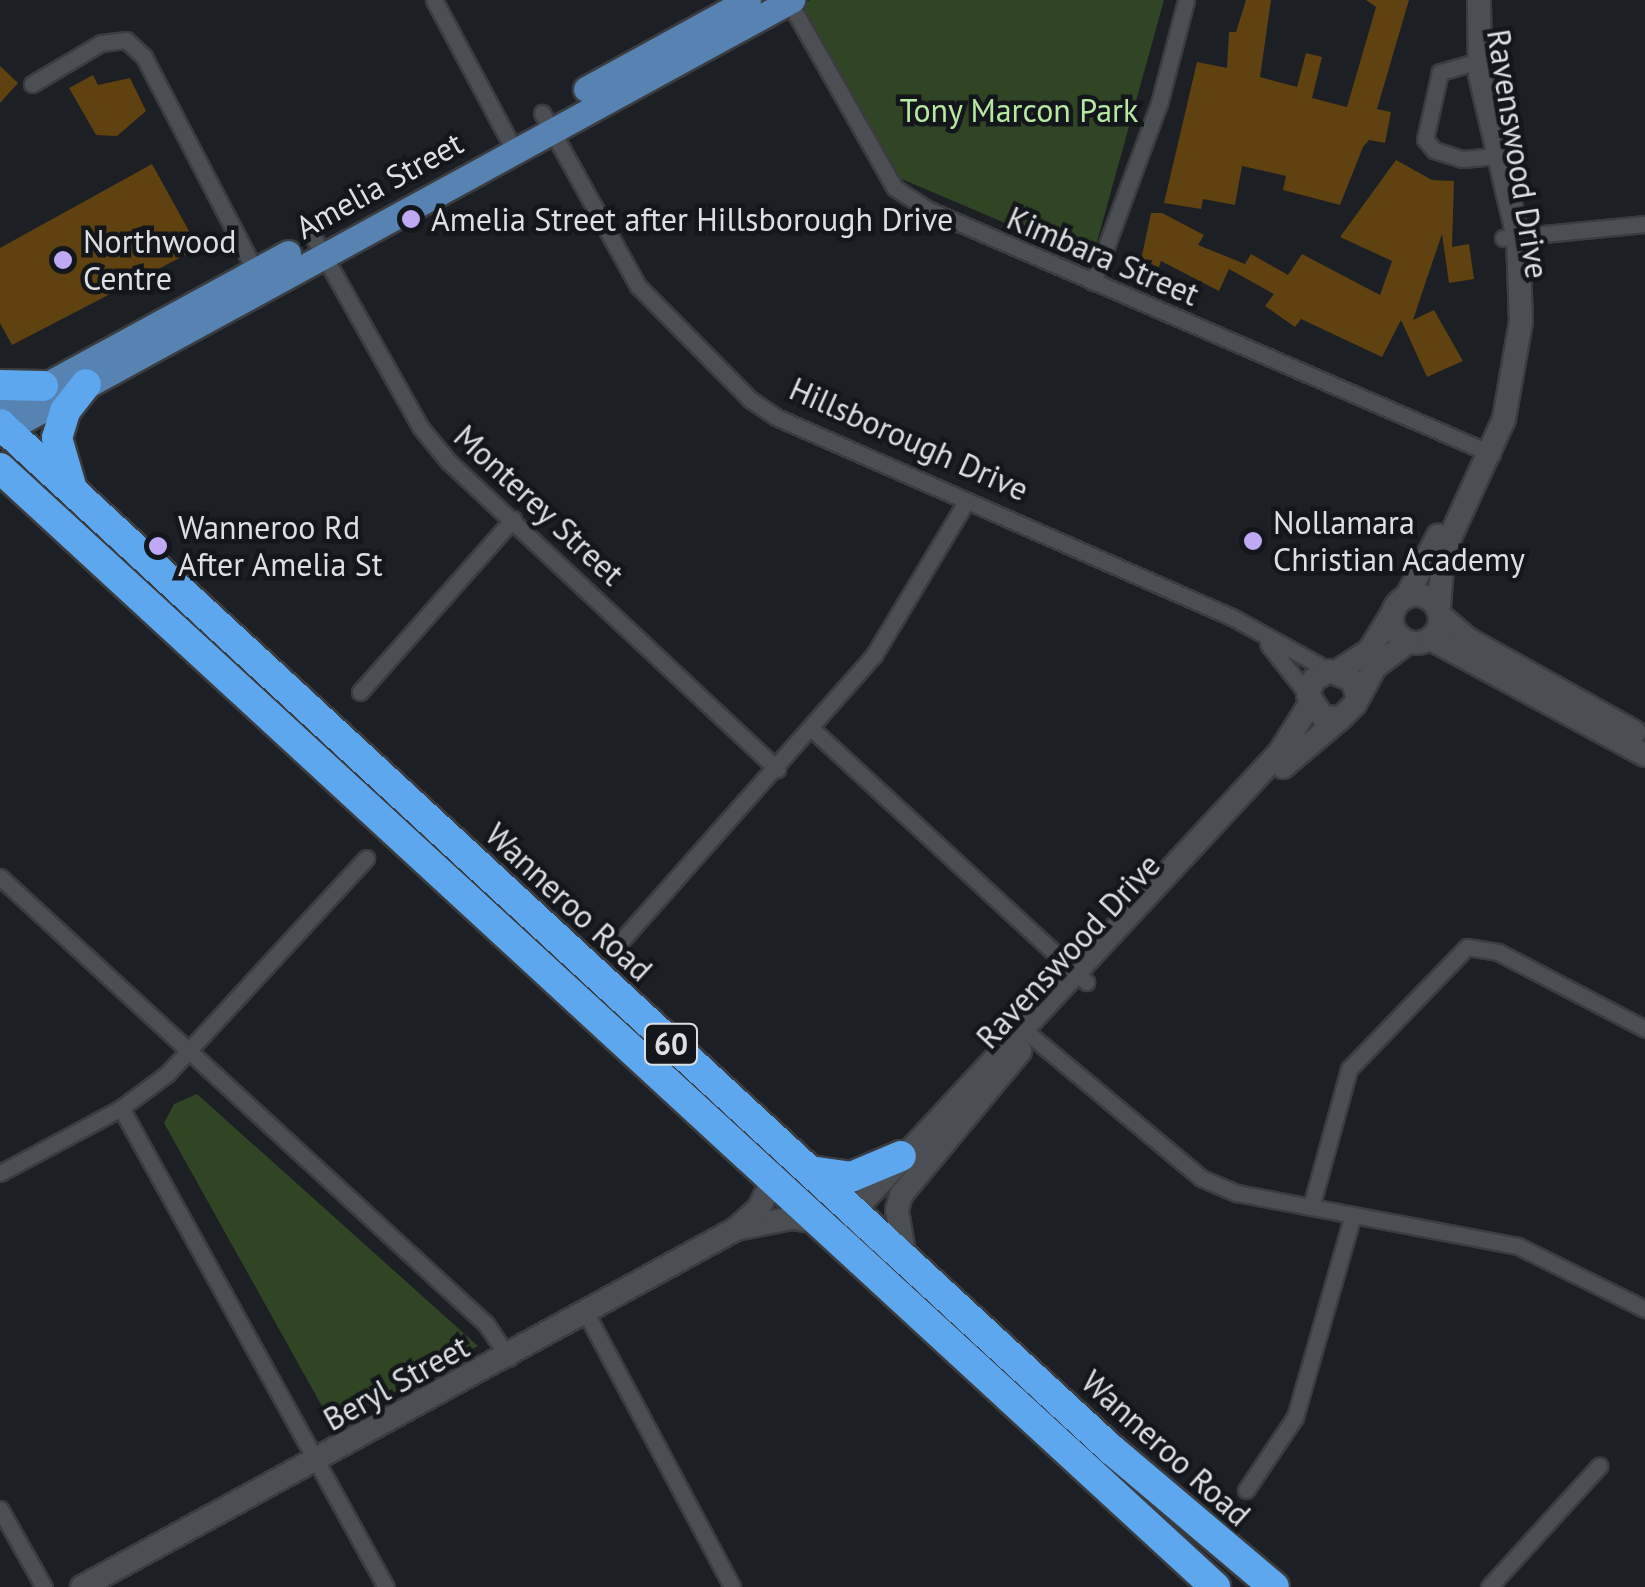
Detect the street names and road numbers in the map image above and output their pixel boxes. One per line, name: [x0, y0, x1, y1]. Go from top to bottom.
street label: Ravenswood Drive: [1479, 27, 1557, 281]
street label: Amelia Street: [289, 123, 469, 247]
street label: Kimbara Street: [1001, 198, 1205, 314]
street label: Hillsborough Drive: [784, 369, 1034, 509]
street label: Monterey Street: [446, 417, 632, 593]
street label: Wanneroo Road: [478, 815, 660, 989]
street label: Ravenswood Drive: [968, 846, 1168, 1056]
road number: 60: [644, 1019, 698, 1069]
street label: Beryl Street: [317, 1327, 475, 1439]
street label: Wanneroo Road: [1074, 1362, 1258, 1534]

